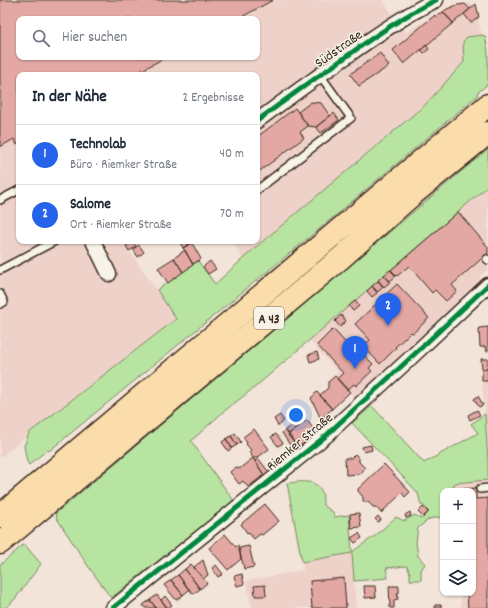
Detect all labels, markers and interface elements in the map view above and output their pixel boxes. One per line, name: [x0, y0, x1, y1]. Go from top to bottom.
search box: [16, 16, 260, 60]
street label: Südstraße: [311, 26, 367, 73]
icon: search: [30, 27, 52, 49]
text: Hier suchen: [62, 27, 127, 49]
text: In der Nähe: [32, 86, 107, 110]
text: 2 Ergebnisse: [183, 89, 244, 108]
text: Technolab: [70, 134, 126, 156]
text: 1: [44, 145, 46, 164]
text: 40 m: [220, 145, 244, 164]
text: Büro · Riemker Straße: [70, 156, 177, 175]
text: Salome: [70, 194, 111, 216]
text: 2: [42, 205, 48, 224]
text: 70 m: [220, 205, 244, 224]
text: Ort · Riemker Straße: [70, 216, 172, 235]
pin: 2: [375, 293, 401, 326]
road number: A 43: [254, 307, 284, 329]
pin: 1: [342, 336, 368, 369]
your location: [286, 405, 306, 425]
street label: Riemker Straße: [263, 409, 338, 476]
map controls: [440, 488, 476, 596]
button: +: [440, 488, 476, 524]
button: −: [440, 524, 476, 560]
button: layers: [440, 560, 476, 596]

